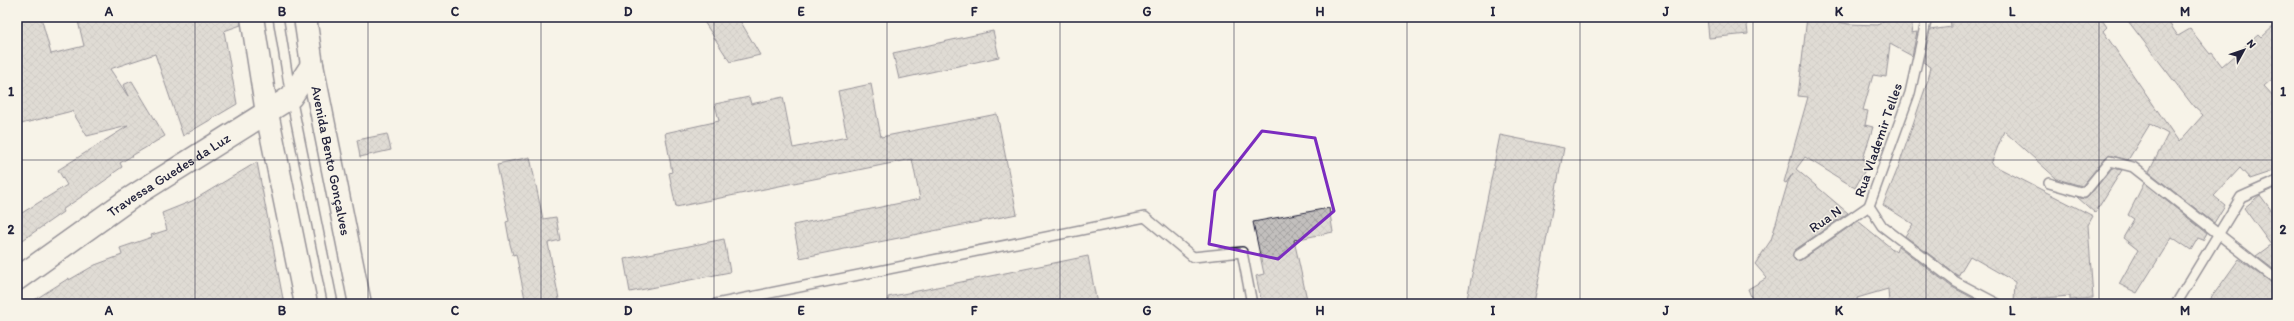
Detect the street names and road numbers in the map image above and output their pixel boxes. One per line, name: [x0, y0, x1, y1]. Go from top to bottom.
street label: Rua Vlademir Telles: [1851, 81, 1906, 199]
street label: Avenida Bento Gonçalves: [307, 84, 354, 237]
street label: Travessa Guedes da Luz: [104, 129, 234, 221]
street label: Rua N: [1806, 202, 1845, 237]

